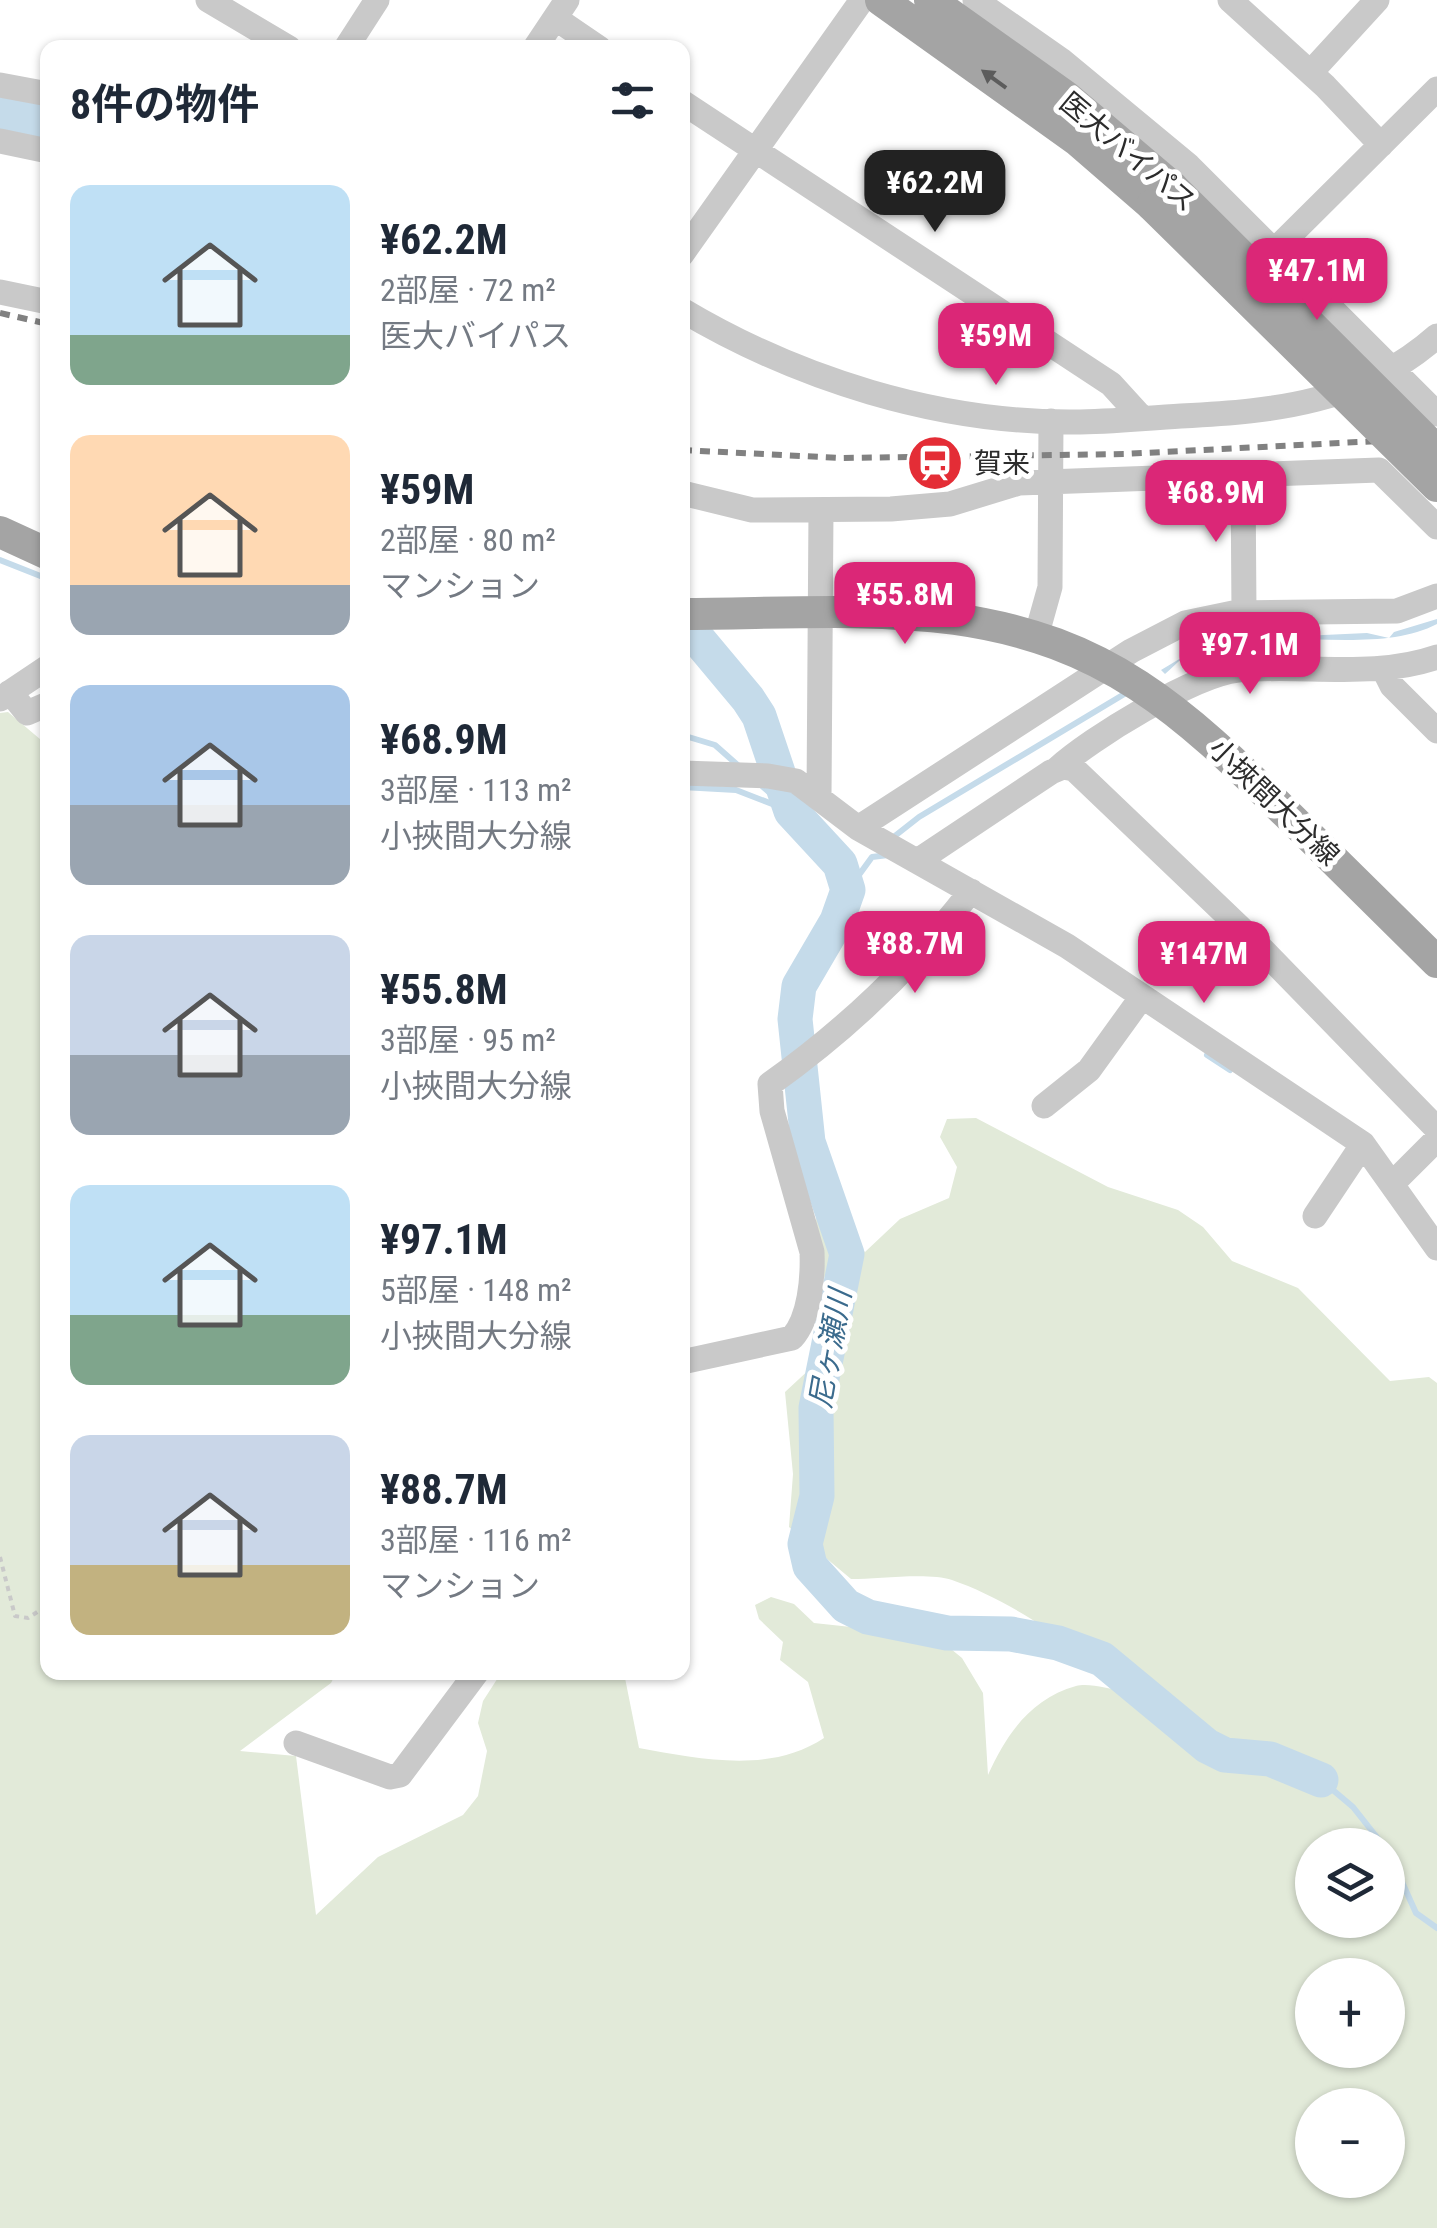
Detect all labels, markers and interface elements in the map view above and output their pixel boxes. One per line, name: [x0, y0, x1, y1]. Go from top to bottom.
one-way arrow: [981, 69, 1007, 89]
icon: filters: [605, 73, 660, 128]
text: 8件の物件: [70, 80, 259, 129]
street label: 医大バイパス: [1053, 86, 1203, 218]
pin: ¥62.2M: [854, 150, 1016, 235]
text: ¥62.2M: [886, 163, 984, 201]
text: ¥62.2M: [380, 215, 508, 264]
icon: home: [150, 225, 270, 345]
pin: ¥47.1M: [1236, 238, 1398, 323]
text: ¥47.1M: [1268, 251, 1366, 289]
text: 2部屋 · 72 m²: [380, 271, 556, 309]
pin: ¥59M: [937, 303, 1055, 388]
text: ¥59M: [960, 316, 1032, 354]
text: 医大バイパス: [380, 317, 571, 355]
station icon: 賀来: [905, 433, 965, 493]
place label: 賀来: [974, 447, 1030, 480]
pin: ¥68.9M: [1135, 460, 1297, 545]
text: ¥59M: [380, 465, 474, 514]
text: ¥68.9M: [1167, 473, 1265, 511]
icon: home: [150, 475, 270, 595]
text: 2部屋 · 80 m²: [380, 521, 556, 559]
pin: ¥55.8M: [824, 562, 986, 647]
text: マンション: [380, 567, 540, 605]
text: ¥55.8M: [856, 575, 954, 613]
pin: ¥97.1M: [1169, 612, 1331, 697]
text: ¥97.1M: [1201, 625, 1299, 663]
text: ¥68.9M: [380, 715, 508, 764]
icon: home: [150, 725, 270, 845]
street label: 小挾間大分線: [1202, 732, 1346, 872]
text: 3部屋 · 113 m²: [380, 771, 572, 809]
text: 小挾間大分線: [380, 817, 572, 855]
pin: ¥88.7M: [834, 911, 996, 996]
pin: ¥147M: [1134, 921, 1274, 1006]
text: ¥88.7M: [866, 924, 964, 962]
text: ¥147M: [1160, 934, 1248, 972]
text: ¥55.8M: [380, 965, 508, 1014]
icon: home: [150, 975, 270, 1095]
text: 3部屋 · 95 m²: [380, 1021, 556, 1059]
text: 小挾間大分線: [380, 1067, 572, 1105]
text: ¥97.1M: [380, 1215, 508, 1264]
icon: home: [150, 1225, 270, 1345]
text: 5部屋 · 148 m²: [380, 1271, 572, 1309]
water label: 尼ヶ瀬川: [802, 1284, 858, 1411]
text: 小挾間大分線: [380, 1317, 572, 1355]
text: ¥88.7M: [380, 1465, 508, 1514]
icon: home: [150, 1475, 270, 1595]
text: 3部屋 · 116 m²: [380, 1521, 572, 1559]
text: マンション: [380, 1567, 540, 1605]
map controls: [1295, 1828, 1405, 2198]
button: layers: [1295, 1828, 1405, 1938]
button: +: [1295, 1958, 1405, 2068]
button: −: [1295, 2088, 1405, 2198]

